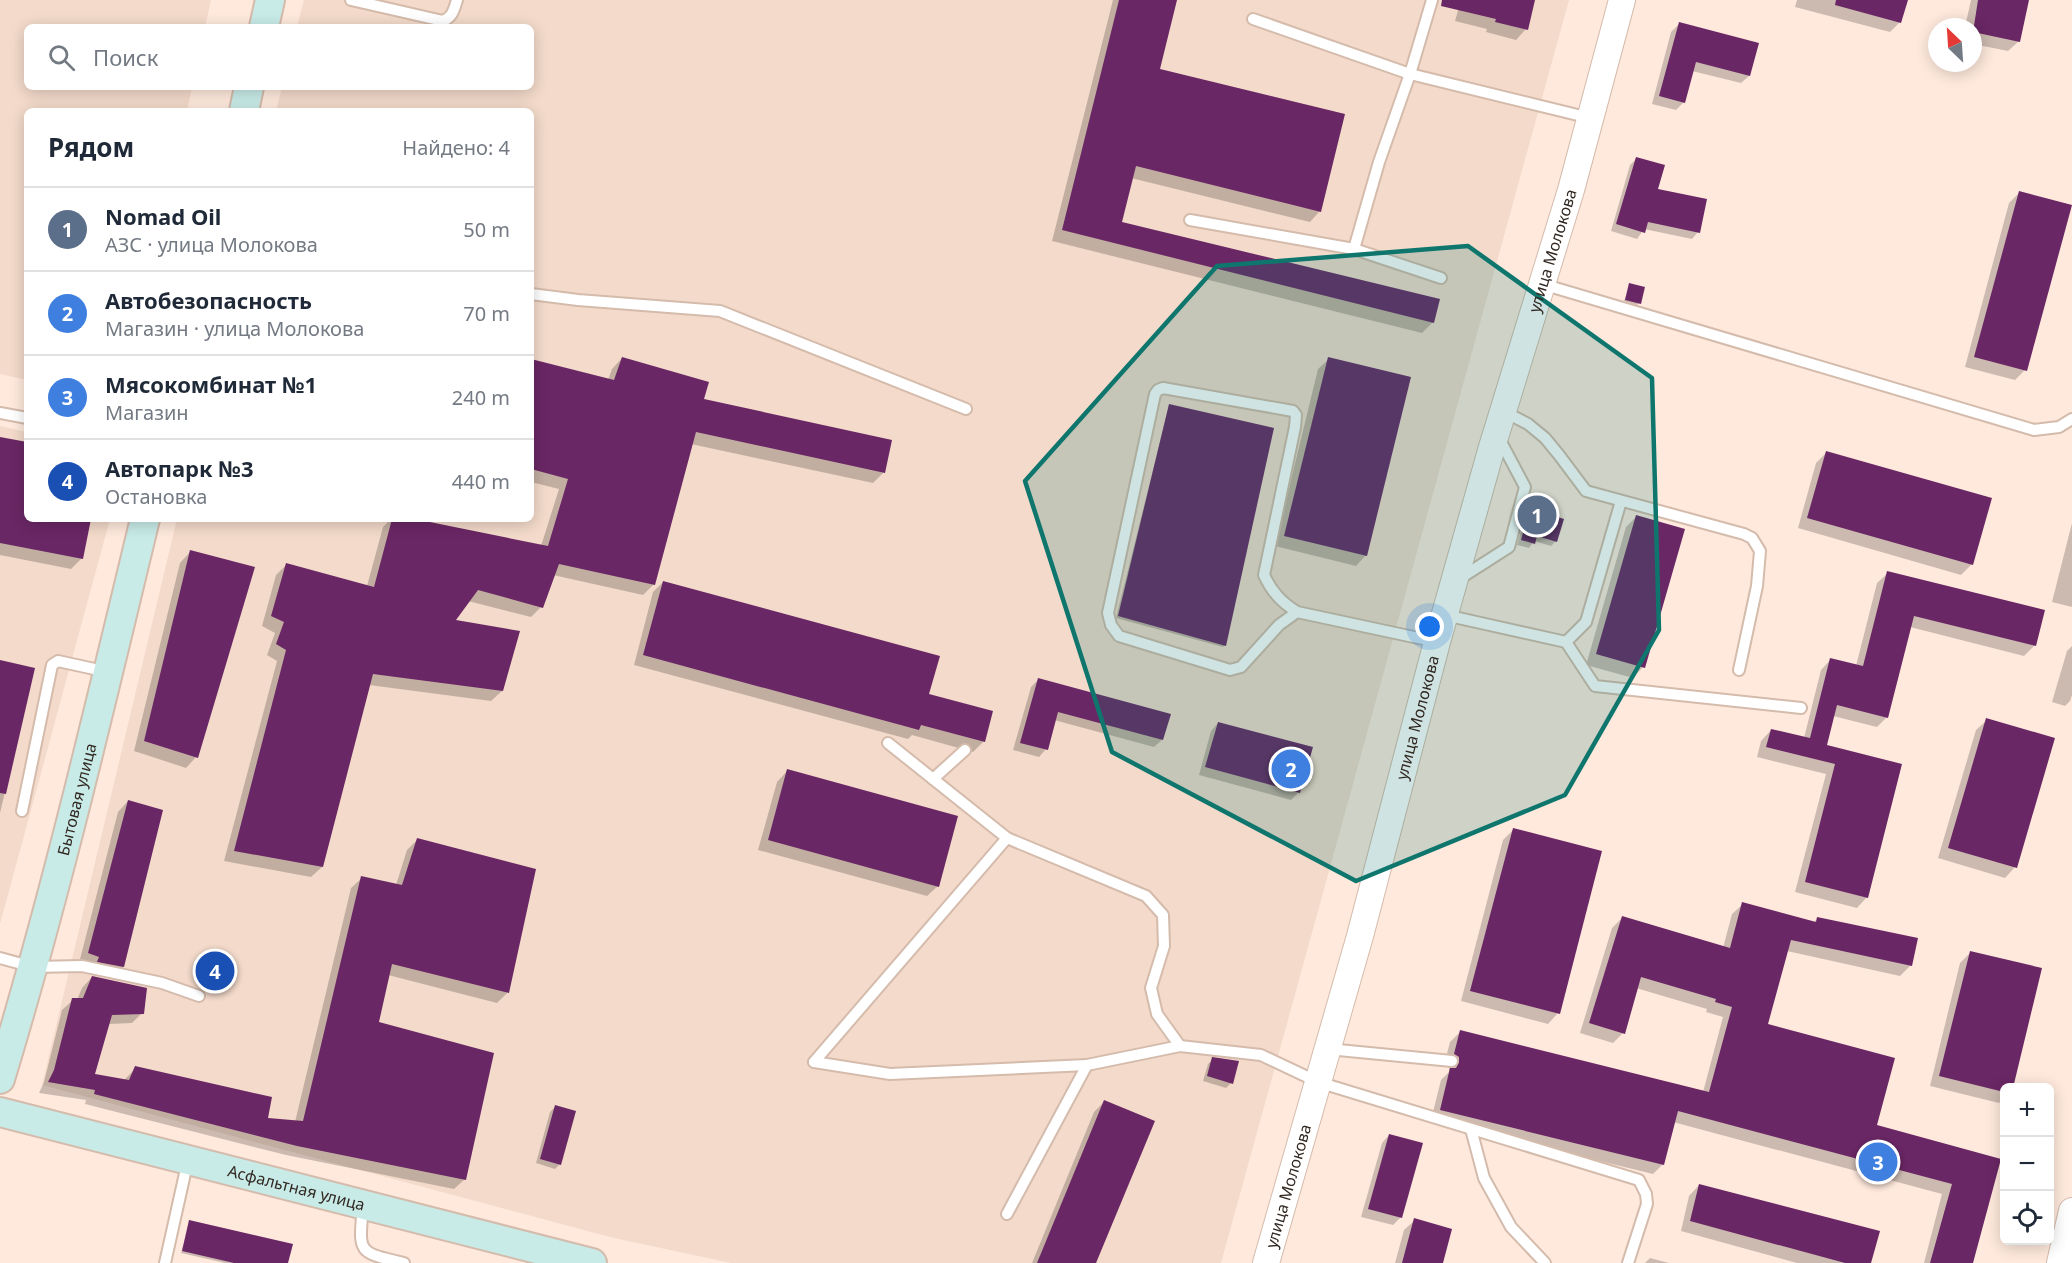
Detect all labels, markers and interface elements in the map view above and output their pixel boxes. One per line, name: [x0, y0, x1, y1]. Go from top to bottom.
north arrow: [1928, 18, 1982, 72]
search box: [24, 24, 534, 90]
icon: search: [45, 41, 78, 74]
text: Поиск: [93, 42, 158, 72]
text: Рядом: [48, 129, 134, 165]
text: Найдено: 4: [402, 134, 510, 161]
street label: улица Молокова: [1523, 186, 1582, 315]
text: Nomad Oil: [105, 201, 221, 231]
text: 1: [62, 216, 73, 243]
text: 50 m: [463, 216, 510, 243]
text: АЗС · улица Молокова: [105, 231, 318, 258]
text: Автобезопасность: [105, 285, 312, 315]
text: 2: [62, 300, 73, 327]
text: 70 m: [463, 300, 510, 327]
text: Магазин · улица Молокова: [105, 315, 364, 342]
text: Мясокомбинат №1: [105, 369, 317, 399]
text: 3: [62, 384, 73, 411]
text: 240 m: [452, 384, 510, 411]
text: Магазин: [105, 399, 189, 426]
text: Автопарк №3: [105, 453, 254, 483]
text: 4: [62, 468, 73, 495]
text: 440 m: [452, 468, 510, 495]
text: Остановка: [105, 483, 207, 510]
pin: 1: [1518, 492, 1556, 538]
your location: [1415, 612, 1444, 641]
street label: улица Молокова: [1390, 653, 1444, 782]
street label: Бытовая улица: [52, 741, 101, 858]
pin: 2: [1272, 746, 1310, 792]
pin: 4: [196, 948, 234, 994]
map controls: [2000, 1083, 2054, 1245]
button: +: [2000, 1083, 2054, 1137]
street label: улица Молокова: [1260, 1121, 1316, 1251]
button: −: [2000, 1137, 2054, 1191]
pin: 3: [1858, 1140, 1898, 1184]
street label: Асфальтная улица: [226, 1160, 367, 1216]
button: locate: [2000, 1191, 2054, 1245]

